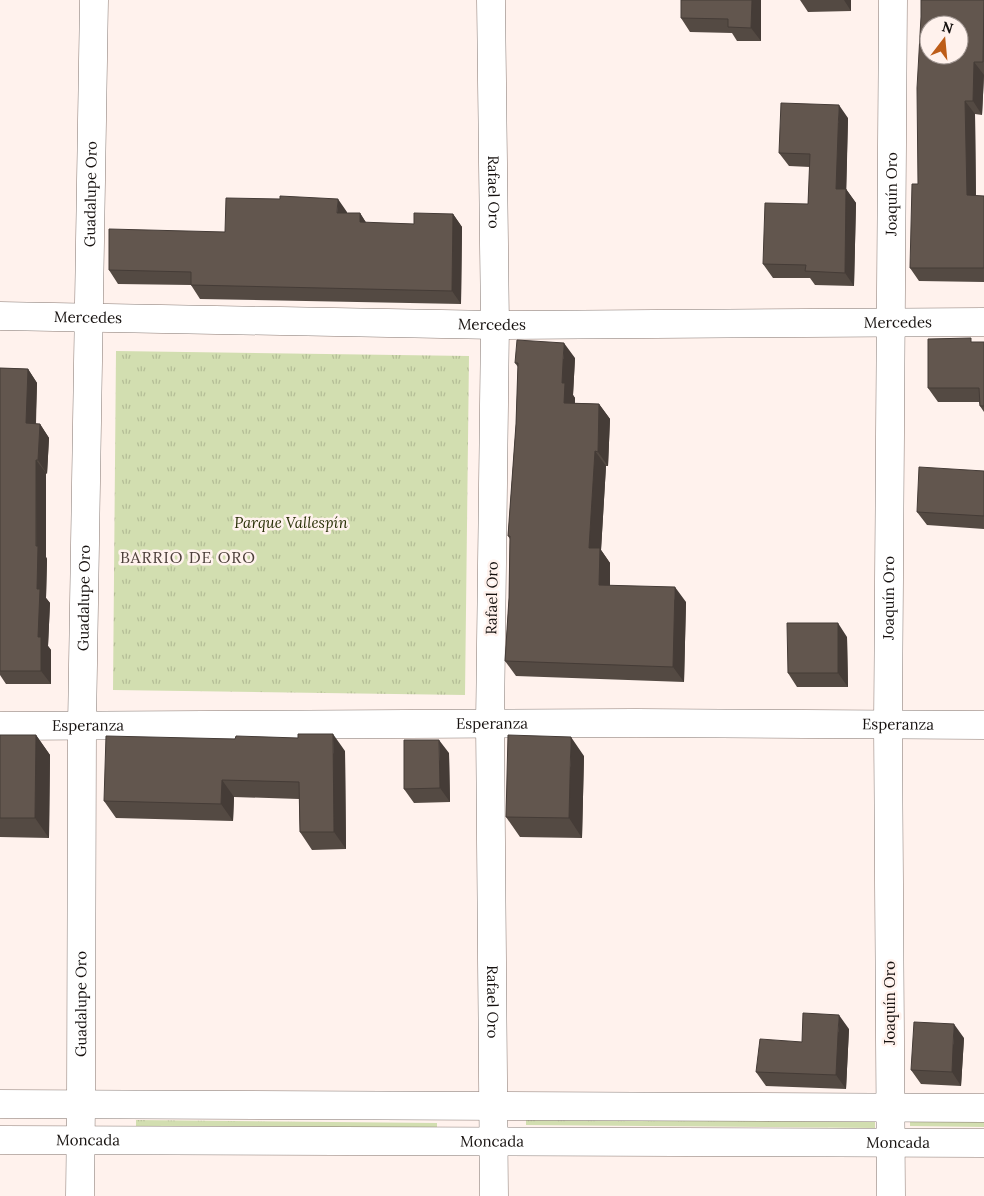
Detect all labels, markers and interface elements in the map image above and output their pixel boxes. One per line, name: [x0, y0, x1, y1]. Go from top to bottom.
north arrow: [919, 15, 969, 65]
text: N: [940, 17, 955, 38]
street label: Guadalupe Oro: [80, 141, 101, 247]
street label: Joaquín Oro: [881, 152, 901, 237]
street label: Rafael Oro: [484, 155, 504, 229]
street label: Mercedes: [54, 307, 122, 327]
street label: Mercedes: [864, 312, 932, 332]
street label: Mercedes: [458, 314, 526, 334]
park label: Parque Vallespín: [234, 513, 348, 532]
street label: Guadalupe Oro: [73, 545, 94, 651]
district label: BARRIO DE ORO: [120, 547, 256, 567]
street label: Joaquín Oro: [879, 556, 898, 641]
street label: Rafael Oro: [481, 561, 502, 635]
street label: Esperanza: [456, 714, 528, 733]
street label: Esperanza: [862, 714, 934, 734]
street label: Esperanza: [52, 715, 124, 735]
street label: Guadalupe Oro: [71, 951, 90, 1057]
street label: Joaquín Oro: [880, 961, 899, 1046]
street label: Rafael Oro: [483, 965, 503, 1039]
street label: Moncada: [56, 1130, 120, 1149]
street label: Moncada: [460, 1131, 524, 1151]
street label: Moncada: [866, 1133, 930, 1152]

